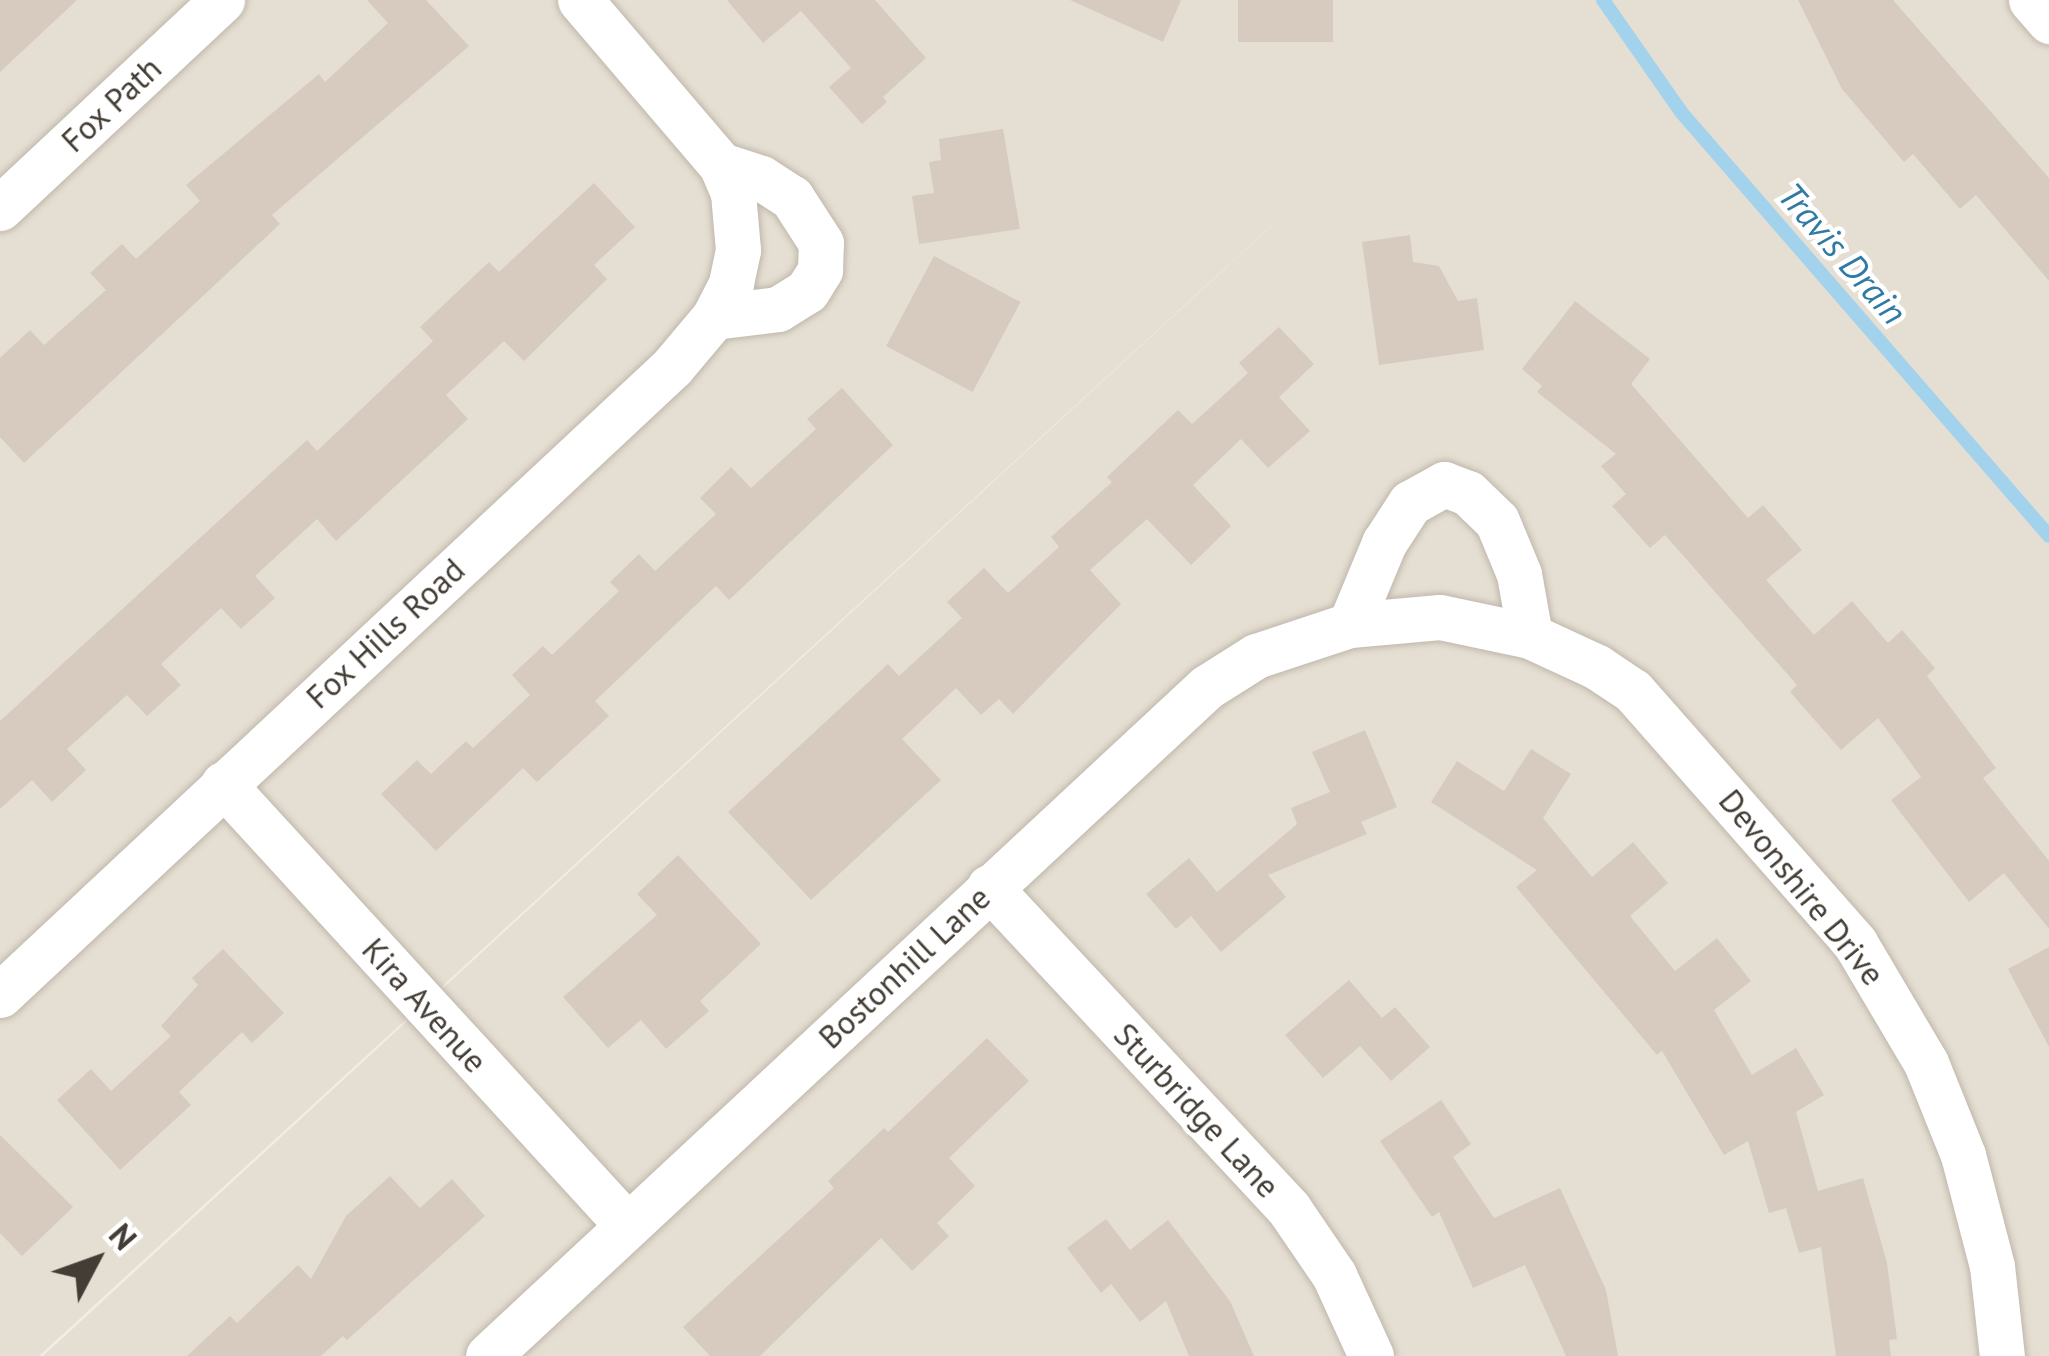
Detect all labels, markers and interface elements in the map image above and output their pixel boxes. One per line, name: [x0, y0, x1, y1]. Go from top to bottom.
street label: Fox Path: [53, 48, 169, 160]
water label: Travis Drain: [1770, 173, 1916, 333]
street label: Fox Hills Road: [297, 549, 473, 717]
street label: Devonshire Drive: [1711, 781, 1893, 993]
street label: Bostonhill Lane: [810, 878, 998, 1056]
street label: Kira Avenue: [354, 929, 496, 1081]
street label: Sturbridge Lane: [1106, 1014, 1288, 1206]
north arrow: [36, 1200, 156, 1320]
text: N: [100, 1214, 147, 1258]

